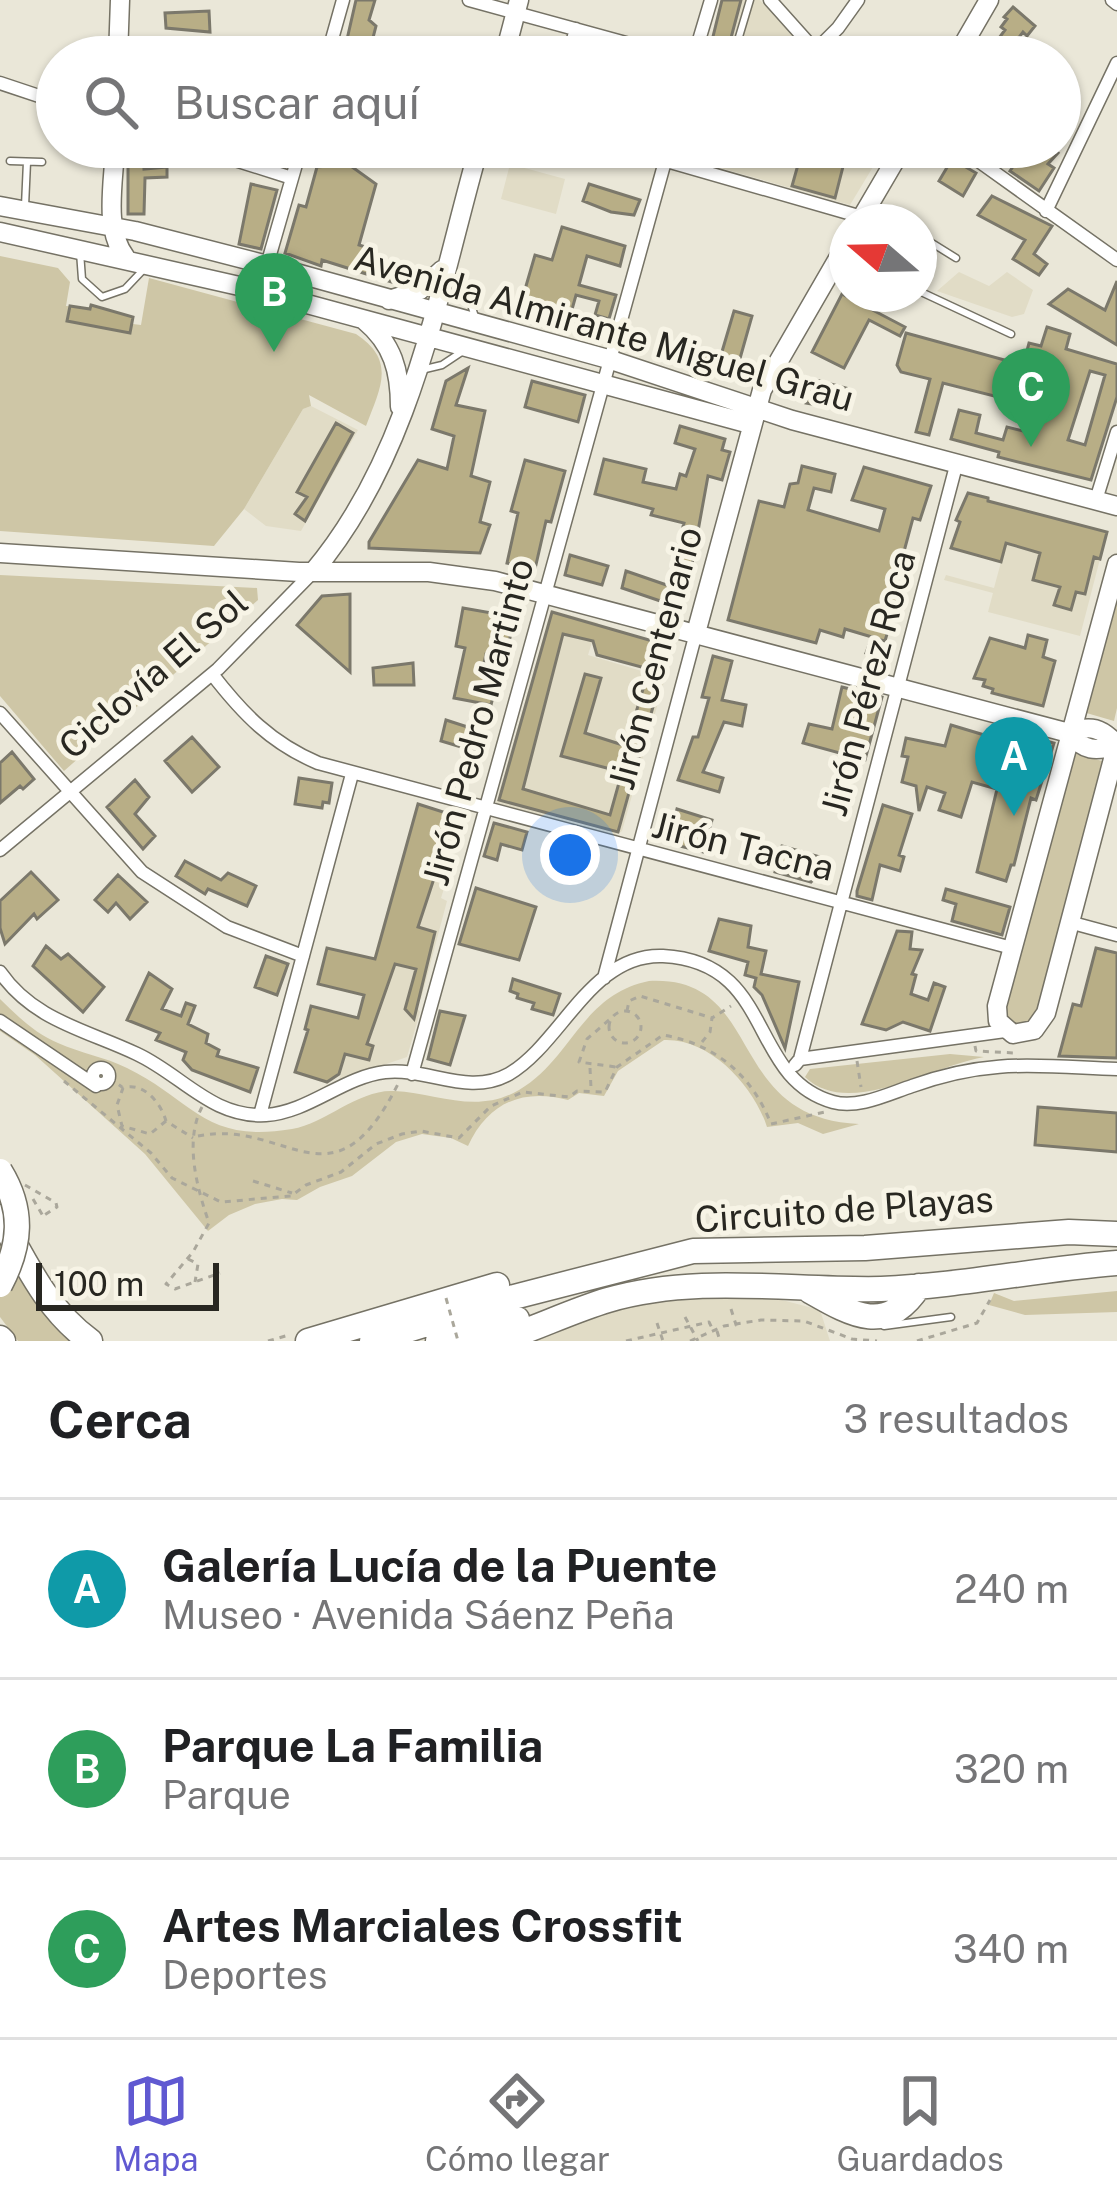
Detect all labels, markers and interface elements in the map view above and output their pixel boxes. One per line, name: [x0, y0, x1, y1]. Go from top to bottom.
search box: [36, 36, 1081, 168]
icon: search: [78, 69, 144, 135]
text: Buscar aquí: [174, 76, 420, 129]
north arrow: [829, 204, 937, 312]
street label: Avenida Almirante Miguel Grau: [349, 236, 859, 420]
pin: B: [235, 253, 313, 352]
pin: C: [992, 348, 1070, 447]
street label: Jirón Centenario: [600, 522, 710, 794]
street label: Jirón Pérez Roca: [812, 546, 924, 820]
street label: Jirón Pedro Martinto: [414, 554, 542, 890]
street label: Ciclovía El Sol: [50, 581, 256, 767]
pin: A: [975, 717, 1053, 816]
street label: Jirón Tacna: [648, 803, 838, 889]
your location: [540, 825, 600, 885]
street label: Circuito de Playas: [693, 1178, 995, 1240]
scale bar: [36, 1257, 219, 1310]
text: 100 m: [54, 1265, 144, 1303]
text: Cerca: [48, 1390, 192, 1449]
text: 3 resultados: [844, 1396, 1069, 1442]
text: Galería Lucía de la Puente: [162, 1539, 717, 1592]
text: A: [73, 1566, 101, 1612]
text: 240 m: [954, 1566, 1069, 1612]
text: Museo · Avenida Sáenz Peña: [162, 1592, 675, 1638]
text: Parque La Familia: [162, 1719, 543, 1772]
text: B: [74, 1746, 100, 1792]
text: 320 m: [954, 1746, 1069, 1792]
text: Parque: [162, 1772, 291, 1818]
text: Artes Marciales Crossfit: [162, 1899, 683, 1952]
text: C: [73, 1926, 101, 1972]
text: 340 m: [953, 1926, 1069, 1972]
text: Deportes: [162, 1952, 327, 1998]
tab: Mapa: [113, 2068, 198, 2178]
tab: Cómo llegar: [425, 2068, 610, 2178]
tab: Guardados: [837, 2068, 1004, 2178]

